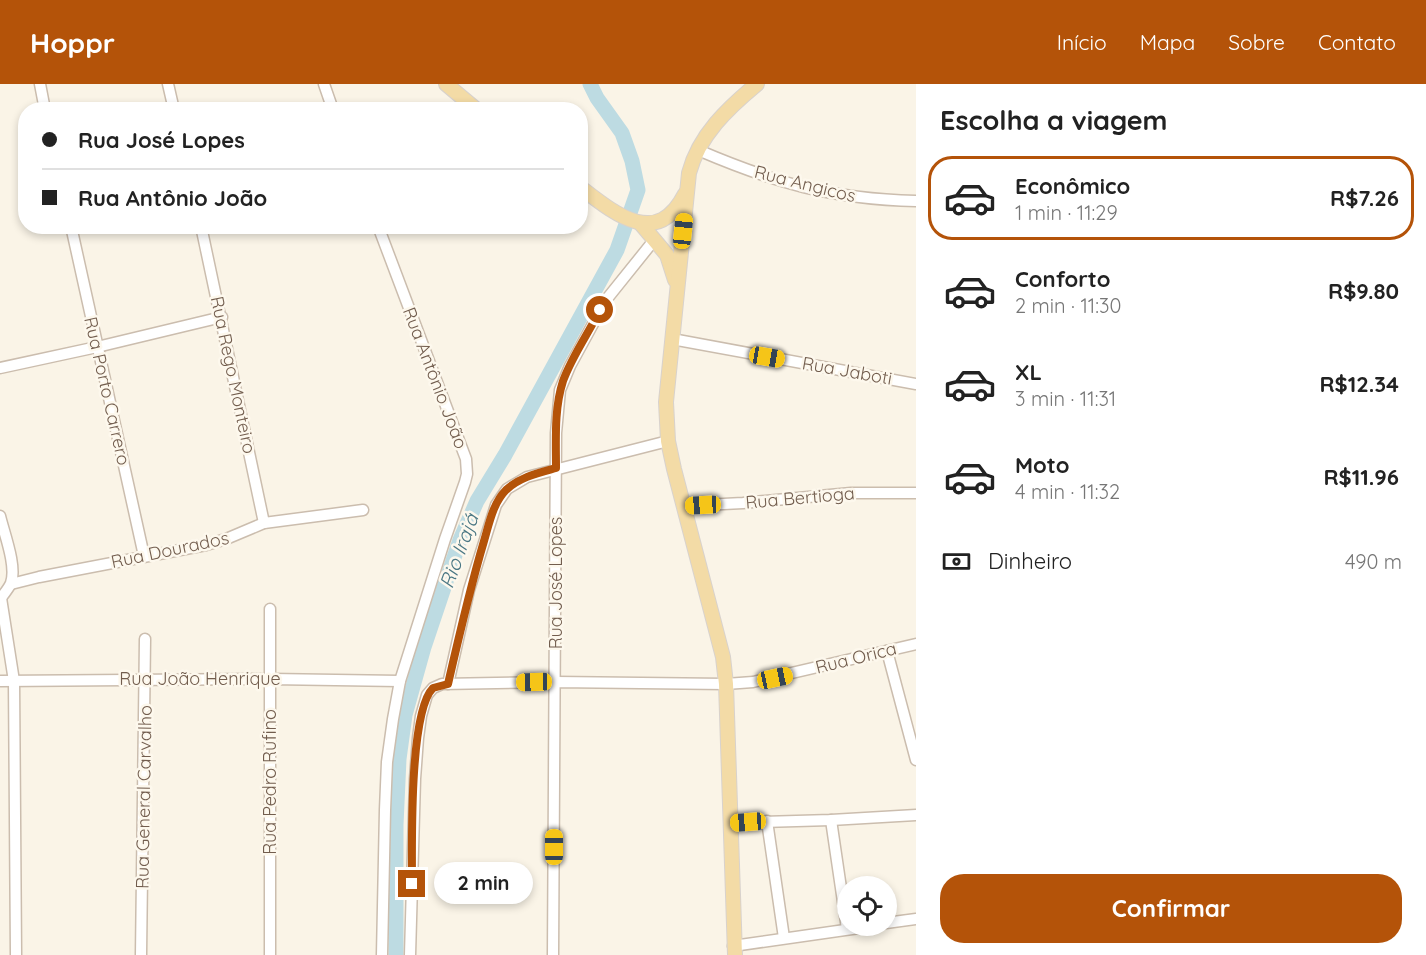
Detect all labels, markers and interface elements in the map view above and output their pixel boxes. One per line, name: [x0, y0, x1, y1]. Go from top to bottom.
text: Hoppr: [30, 25, 115, 60]
text: Início: [1057, 29, 1107, 55]
text: Mapa: [1140, 29, 1195, 55]
text: Sobre: [1228, 29, 1285, 55]
text: Contato: [1318, 29, 1396, 55]
text: Escolha a viagem: [940, 103, 1168, 137]
text: Rua José Lopes: [78, 126, 245, 154]
street label: Rua Angicos: [752, 160, 858, 207]
icon: car: [943, 171, 997, 225]
text: Econômico: [1015, 172, 1130, 200]
text: Rua Antônio João: [78, 184, 267, 212]
text: R$7.26: [1330, 184, 1399, 212]
text: 1 min · 11:29: [1015, 200, 1118, 225]
car: [672, 212, 694, 250]
icon: car: [943, 264, 997, 318]
text: Conforto: [1015, 265, 1110, 293]
text: R$9.80: [1328, 277, 1399, 305]
text: 2 min · 11:30: [1015, 293, 1121, 318]
street label: Rua Rego Monteiro: [206, 294, 261, 456]
route start: [586, 296, 613, 323]
street label: Rua Antônio João: [398, 304, 473, 452]
street label: Rua Porto Carrero: [79, 314, 136, 467]
car: [748, 345, 786, 369]
street label: Rua Jaboti: [800, 351, 894, 390]
icon: car: [943, 357, 997, 411]
text: XL: [1015, 358, 1042, 386]
text: R$12.34: [1319, 370, 1399, 398]
text: 3 min · 11:31: [1015, 386, 1116, 411]
icon: car: [943, 450, 997, 504]
text: Moto: [1015, 451, 1069, 479]
text: R$11.96: [1323, 463, 1399, 491]
text: 4 min · 11:32: [1015, 479, 1120, 504]
street label: Rua Bertioga: [744, 481, 856, 514]
car: [685, 495, 721, 515]
water label: Rio Irajá: [434, 508, 484, 591]
street label: Rua José Lopes: [544, 517, 567, 649]
street label: Rua Dourados: [109, 526, 231, 573]
icon: cash: [940, 545, 973, 578]
text: Dinheiro: [988, 547, 1072, 575]
text: 490 m: [1345, 549, 1402, 574]
street label: Rua Orica: [813, 636, 899, 679]
car: [756, 665, 794, 691]
street label: Rua João Henrique: [119, 667, 281, 690]
car: [516, 673, 552, 691]
street label: Rua General Carvalho: [130, 705, 157, 889]
street label: Rua Pedro Rufino: [258, 709, 281, 855]
car: [729, 812, 767, 832]
car: [545, 829, 563, 865]
callout: 2 min: [433, 863, 532, 905]
route end: [398, 870, 425, 897]
text: 2 min: [457, 870, 510, 895]
button: Confirmar: [940, 874, 1402, 943]
map controls: [837, 876, 897, 936]
button: locate: [837, 876, 897, 936]

